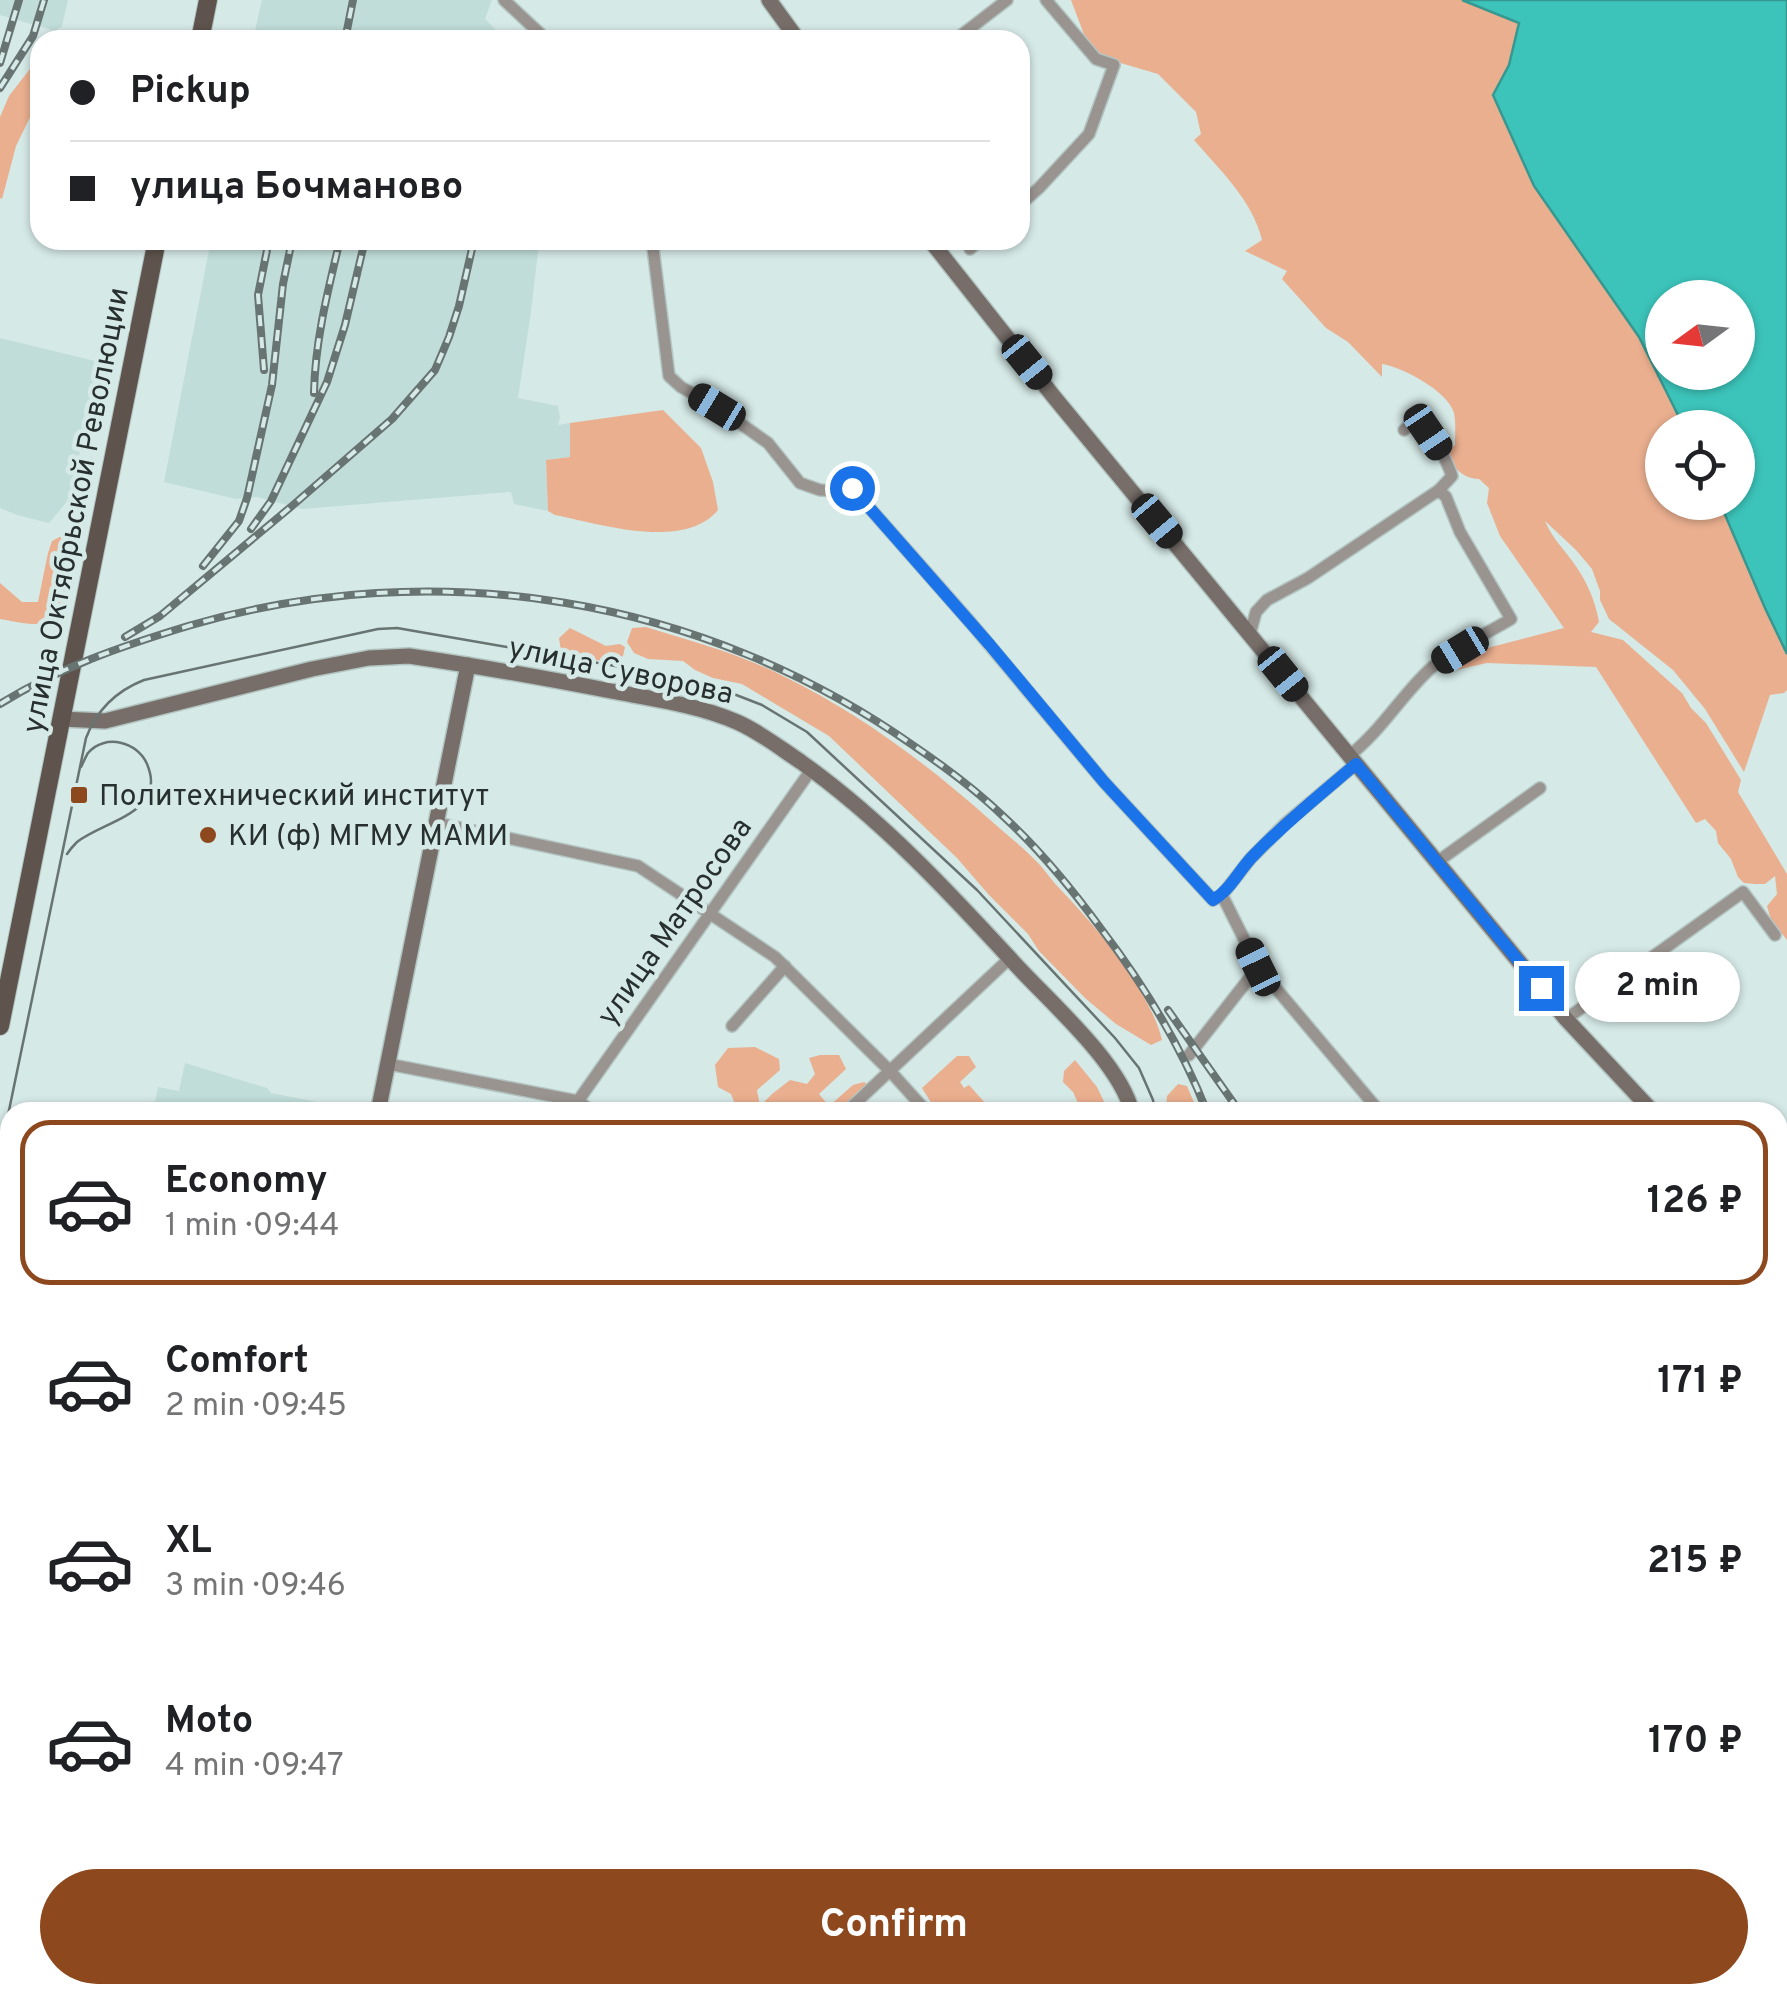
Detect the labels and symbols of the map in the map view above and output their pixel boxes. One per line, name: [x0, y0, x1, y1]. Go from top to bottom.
north arrow: [1645, 280, 1755, 390]
street label: улица Октябрьской Революции: [16, 284, 139, 737]
car: [996, 329, 1058, 395]
car: [684, 379, 750, 435]
car: [1399, 399, 1457, 465]
route start: [830, 466, 875, 511]
car: [1126, 488, 1188, 554]
car: [1427, 622, 1493, 678]
street label: улица Суворова: [505, 631, 736, 714]
car: [1252, 641, 1314, 707]
place label: Политехнический институт: [99, 779, 489, 816]
marker: Политехнический институт: [68, 784, 90, 806]
street label: улица Матросова: [591, 811, 762, 1033]
place label: КИ (ф) МГМУ МАМИ: [228, 819, 508, 856]
marker: КИ (ф) МГМУ МАМИ: [197, 824, 219, 846]
car: [1231, 933, 1285, 1001]
callout: 2 min: [1576, 953, 1741, 1023]
route end: [1519, 966, 1564, 1011]

